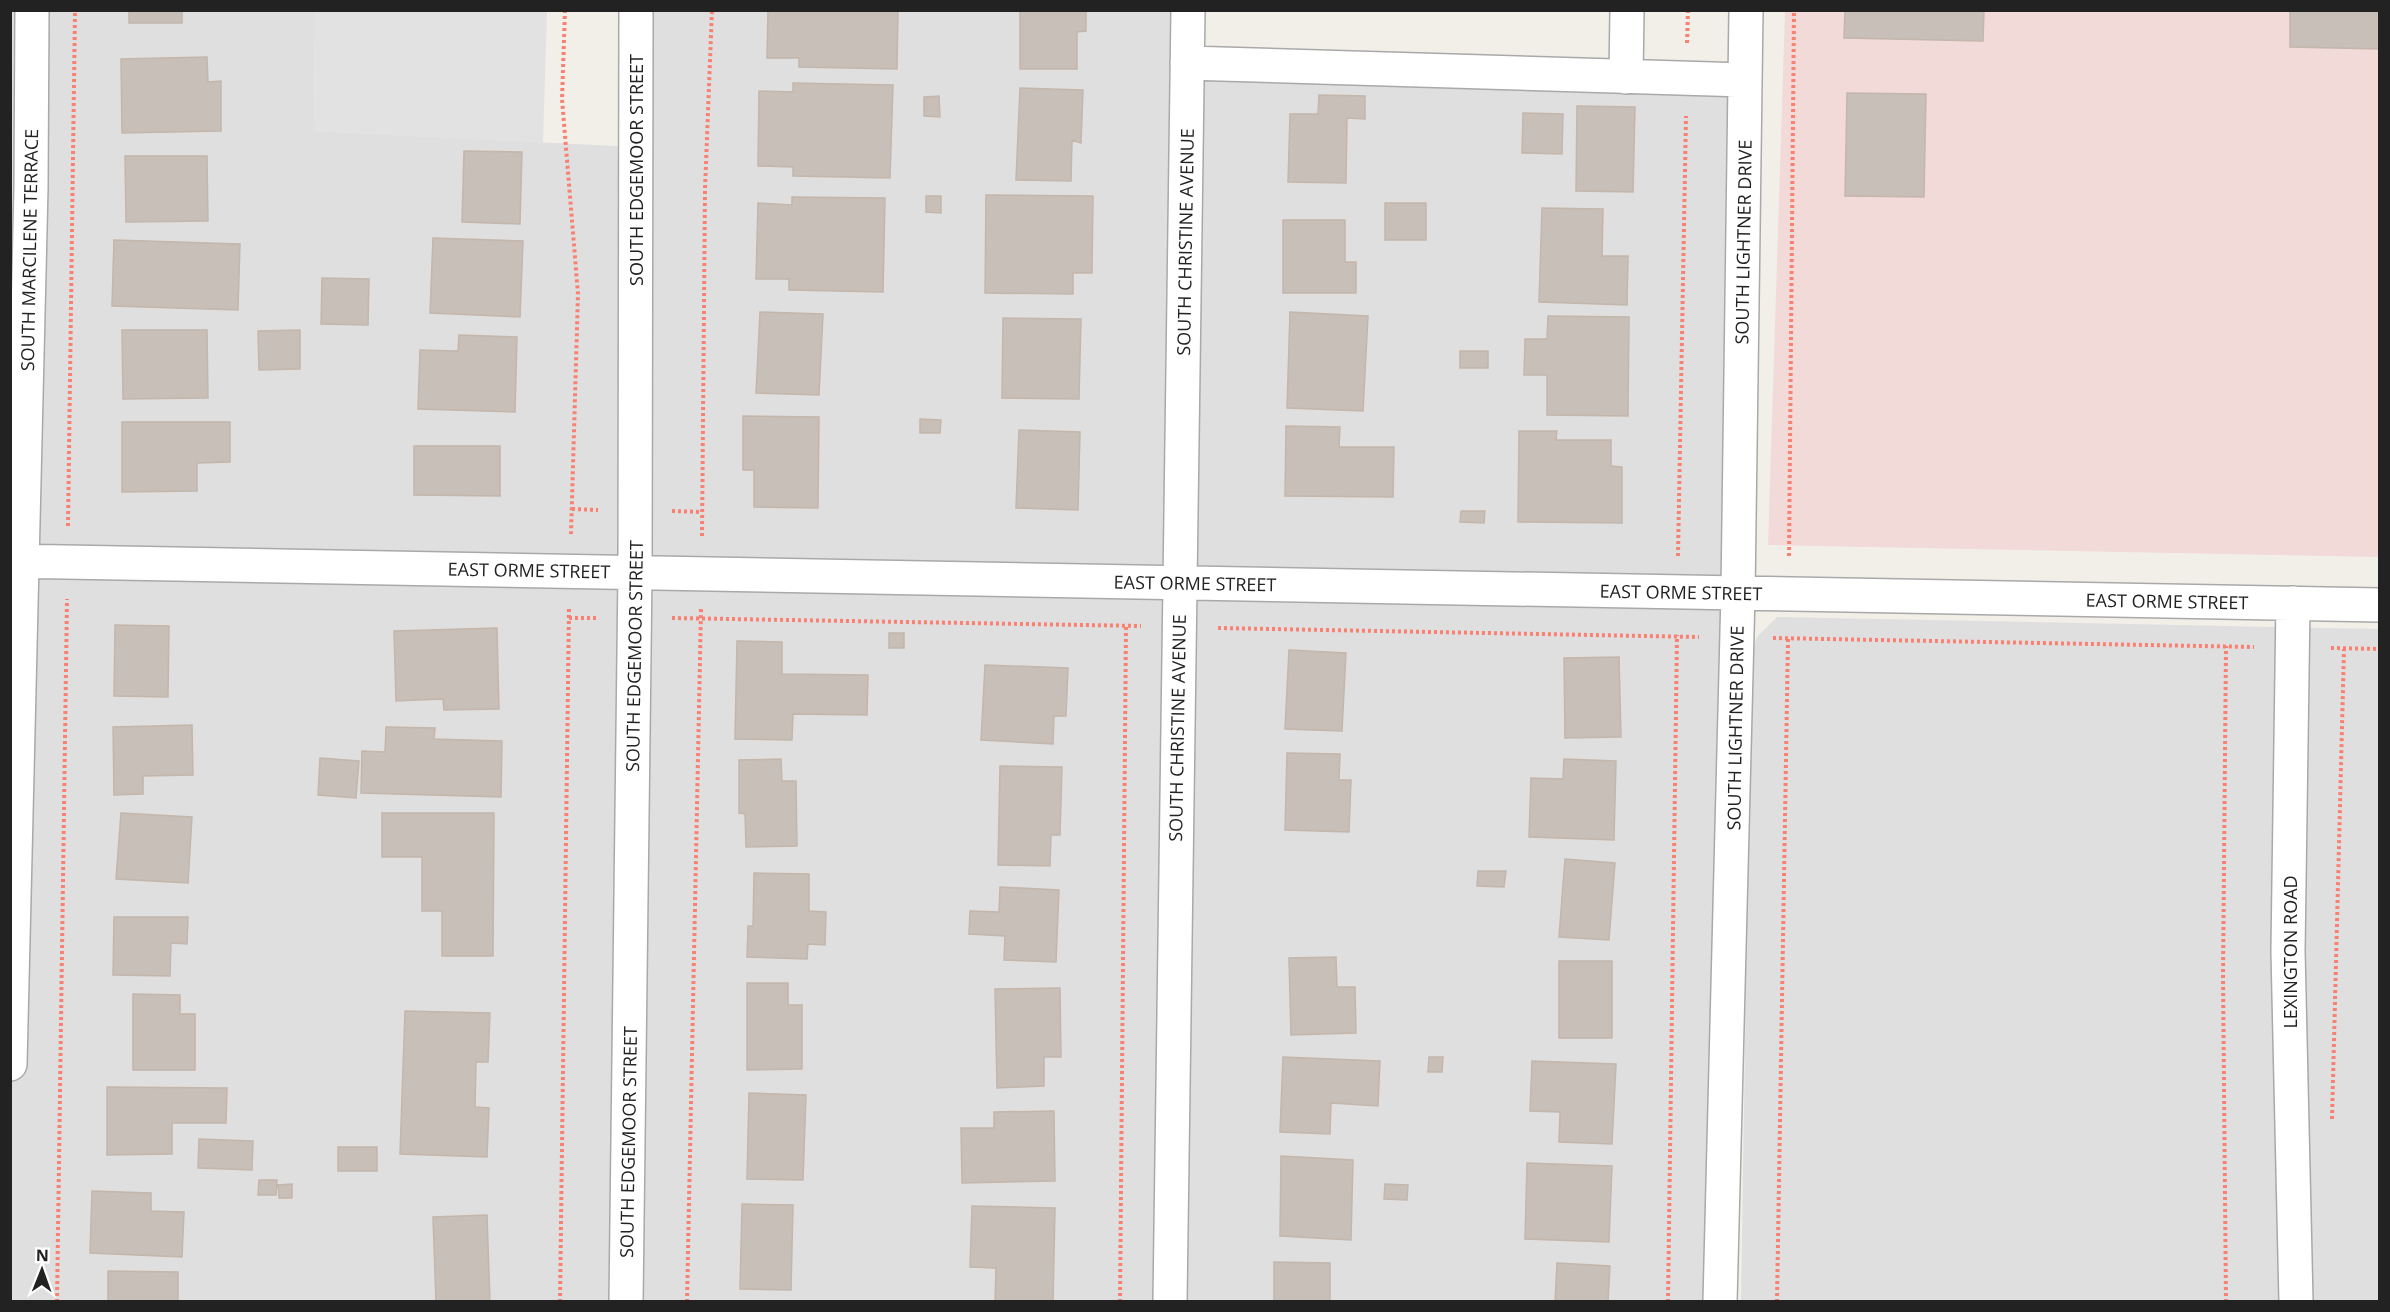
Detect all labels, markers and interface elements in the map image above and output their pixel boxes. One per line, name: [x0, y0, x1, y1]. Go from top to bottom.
street label: SOUTH EDGEMOOR STREET: [624, 54, 648, 286]
street label: SOUTH CHRISTINE AVENUE: [1171, 128, 1199, 356]
street label: SOUTH MARCILENE TERRACE: [15, 129, 43, 371]
street label: SOUTH LIGHTNER DRIVE: [1729, 139, 1757, 345]
street label: SOUTH EDGEMOOR STREET: [620, 540, 648, 772]
street label: EAST ORME STREET: [447, 557, 611, 583]
street label: EAST ORME STREET: [1113, 570, 1277, 596]
street label: EAST ORME STREET: [1599, 579, 1763, 605]
street label: EAST ORME STREET: [2085, 588, 2249, 614]
street label: SOUTH CHRISTINE AVENUE: [1163, 614, 1191, 842]
street label: SOUTH LIGHTNER DRIVE: [1721, 625, 1749, 831]
street label: LEXINGTON ROAD: [2278, 875, 2302, 1029]
street label: SOUTH EDGEMOOR STREET: [614, 1026, 642, 1258]
north arrow: [12, 1240, 72, 1300]
text: N: [36, 1244, 49, 1266]

